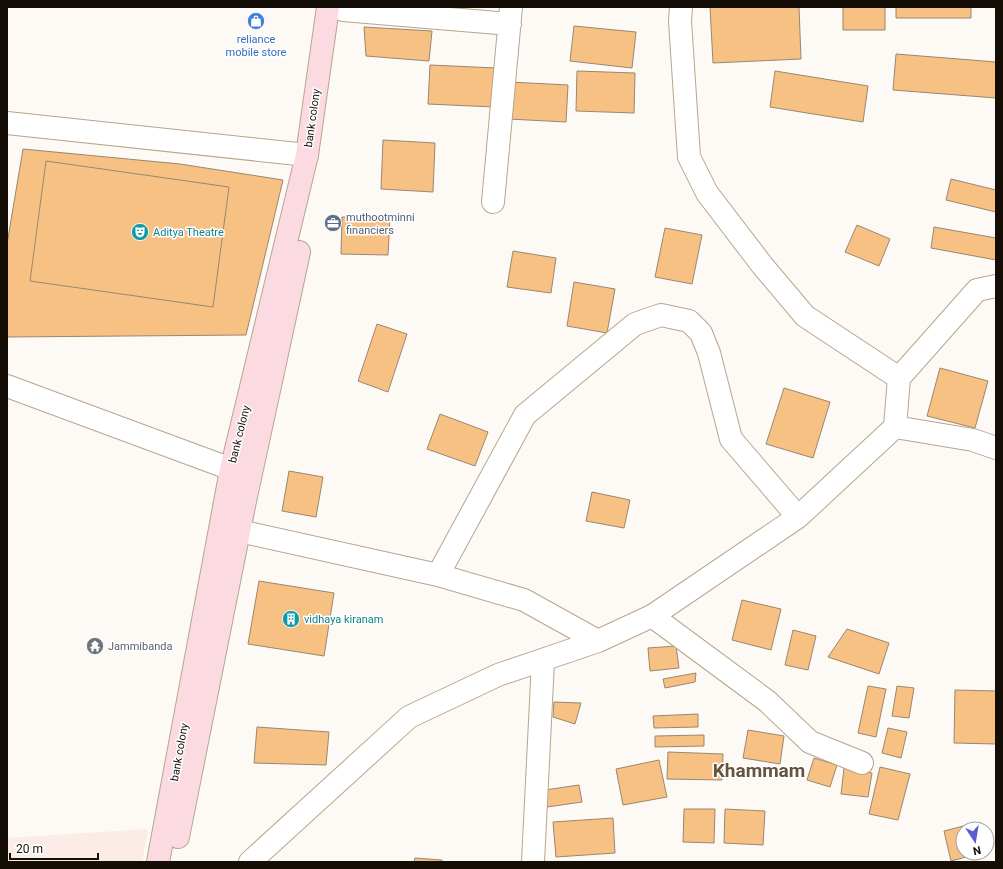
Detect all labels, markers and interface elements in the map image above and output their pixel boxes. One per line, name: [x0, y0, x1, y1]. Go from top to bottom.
shop icon: reliance mobile store: [246, 11, 266, 31]
place label: reliance mobile store: [226, 33, 287, 59]
street label: bank colony: [302, 87, 323, 148]
place label: muthootminni financiers: [346, 211, 415, 237]
office icon: muthootminni financiers: [323, 213, 343, 233]
theatre icon: Aditya Theatre: [130, 222, 150, 242]
place label: Aditya Theatre: [153, 226, 224, 239]
street label: bank colony: [226, 403, 253, 464]
building icon: vidhaya kiranam: [281, 609, 301, 629]
place label: vidhaya kiranam: [304, 613, 383, 626]
temple icon: Jammibanda: [85, 636, 105, 656]
place label: Jammibanda: [108, 640, 172, 653]
street label: bank colony: [168, 721, 191, 782]
district label: Khammam: [713, 759, 805, 782]
north arrow: [955, 821, 995, 861]
scale bar: [10, 835, 98, 861]
text: 20 m: [16, 842, 43, 856]
text: N: [972, 843, 982, 858]

